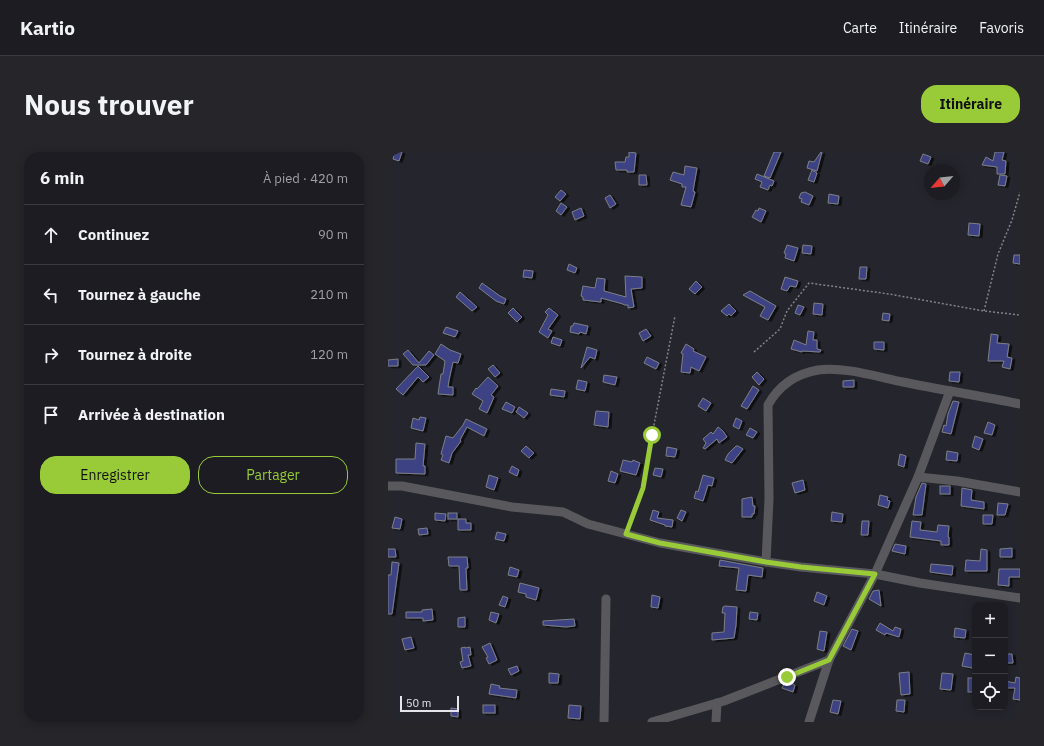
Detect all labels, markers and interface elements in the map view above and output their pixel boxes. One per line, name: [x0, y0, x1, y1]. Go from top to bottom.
text: Kartio: [20, 16, 75, 40]
text: Carte: [843, 19, 877, 37]
text: Itinéraire: [899, 19, 957, 37]
text: Favoris: [979, 19, 1024, 37]
button: Itinéraire: [921, 85, 1020, 123]
text: Nous trouver: [24, 86, 194, 123]
north arrow: [924, 164, 960, 200]
text: 6 min: [40, 167, 84, 189]
text: À pied · 420 m: [263, 170, 348, 187]
icon: ahead: [40, 224, 62, 246]
text: Continuez: [78, 225, 149, 244]
text: 90 m: [318, 226, 348, 243]
icon: left: [40, 284, 62, 306]
text: Tournez à gauche: [78, 285, 201, 304]
text: 210 m: [310, 286, 348, 303]
icon: right: [40, 344, 62, 366]
text: Tournez à droite: [78, 345, 192, 364]
text: 120 m: [310, 346, 348, 363]
icon: arrive: [40, 404, 62, 426]
text: Arrivée à destination: [78, 405, 225, 424]
route start: [643, 426, 661, 444]
button: Enregistrer: [40, 456, 190, 494]
button: Partager: [198, 456, 348, 494]
map controls: [972, 602, 1008, 710]
button: +: [972, 602, 1008, 638]
button: −: [972, 638, 1008, 674]
route end: [778, 668, 796, 686]
button: locate: [972, 674, 1008, 710]
scale bar: [400, 694, 459, 713]
text: 50 m: [406, 696, 431, 710]

